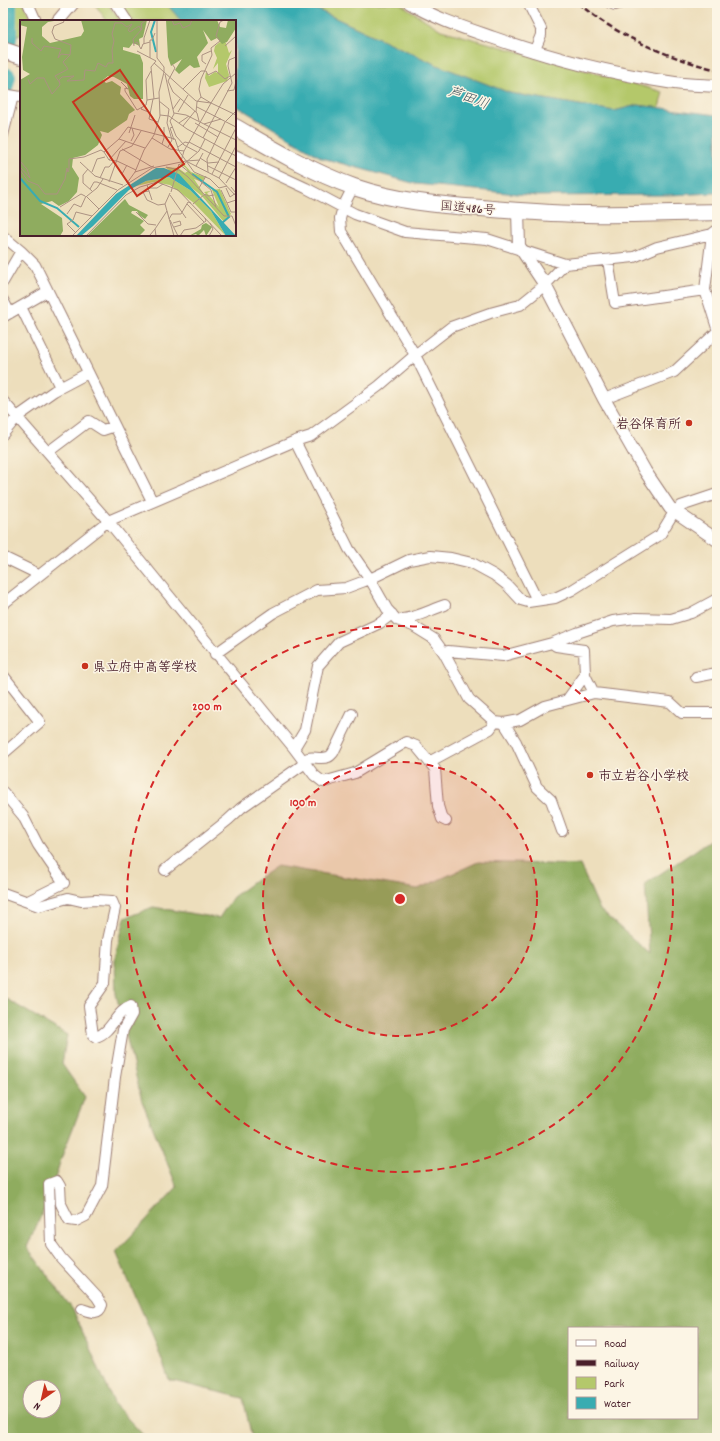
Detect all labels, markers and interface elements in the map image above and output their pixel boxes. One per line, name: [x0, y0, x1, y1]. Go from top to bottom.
inset map: [20, 20, 236, 236]
water label: 芦田川: [445, 82, 491, 115]
street label: 国道486号: [439, 198, 496, 221]
place label: 岩谷保育所: [616, 416, 681, 435]
marker: 岩谷保育所: [684, 418, 694, 428]
place label: 県立府中高等学校: [93, 659, 197, 678]
marker: 県立府中高等学校: [80, 661, 90, 671]
text: 200 m: [192, 699, 222, 716]
place label: 市立岩谷小学校: [598, 768, 689, 787]
marker: 市立岩谷小学校: [585, 770, 595, 780]
text: 100 m: [290, 795, 316, 812]
centre of rings: [393, 892, 407, 906]
legend: [568, 1327, 698, 1419]
text: Road: [604, 1336, 626, 1353]
text: Railway: [604, 1356, 640, 1373]
text: Park: [604, 1376, 625, 1393]
north arrow: [22, 1379, 62, 1419]
text: Water: [604, 1396, 631, 1413]
text: N: [30, 1397, 44, 1414]

